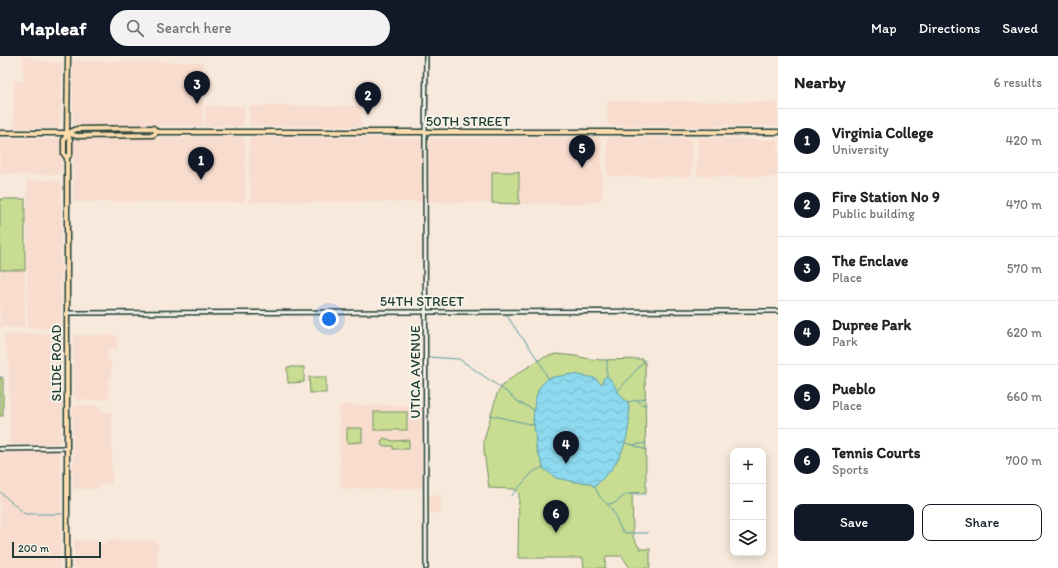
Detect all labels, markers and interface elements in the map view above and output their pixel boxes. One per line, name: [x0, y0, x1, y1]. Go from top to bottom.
search box: [110, 10, 390, 46]
text: Mapleaf: [20, 17, 86, 40]
icon: search: [124, 17, 146, 39]
text: Search here: [156, 19, 232, 37]
text: Map: [871, 20, 897, 37]
text: Directions: [919, 20, 980, 37]
text: Saved: [1002, 20, 1038, 37]
pin: 3: [184, 71, 210, 104]
text: Nearby: [794, 72, 846, 92]
text: 6 results: [994, 75, 1042, 90]
pin: 2: [355, 82, 381, 115]
street label: 50TH STREET: [426, 113, 510, 130]
text: Virginia College: [832, 124, 933, 142]
text: 1: [804, 133, 810, 148]
text: 420 m: [1005, 133, 1042, 148]
pin: 5: [569, 135, 595, 168]
text: University: [832, 142, 889, 157]
pin: 1: [188, 147, 214, 180]
text: Fire Station No 9: [832, 188, 940, 206]
text: 2: [804, 197, 810, 212]
text: 470 m: [1006, 197, 1042, 212]
text: Public building: [832, 206, 915, 221]
text: The Enclave: [832, 252, 908, 270]
text: 3: [803, 261, 811, 276]
text: 570 m: [1007, 261, 1042, 276]
text: Place: [832, 270, 862, 285]
street label: 54TH STREET: [380, 293, 464, 310]
your location: [319, 309, 339, 329]
text: Dupree Park: [832, 316, 911, 334]
street label: SLIDE ROAD: [48, 324, 65, 401]
street label: UTICA AVENUE: [407, 325, 424, 419]
text: 4: [803, 325, 811, 340]
text: 620 m: [1006, 325, 1042, 340]
text: Park: [832, 334, 858, 349]
text: Pueblo: [832, 380, 876, 398]
text: 5: [804, 389, 810, 404]
text: 660 m: [1006, 389, 1042, 404]
text: Place: [832, 398, 862, 413]
pin: 4: [553, 431, 579, 464]
text: Tennis Courts: [832, 444, 920, 462]
map controls: [730, 448, 766, 556]
button: +: [730, 448, 766, 484]
text: 6: [804, 453, 810, 468]
text: 700 m: [1006, 453, 1042, 468]
text: Sports: [832, 462, 868, 477]
button: −: [730, 484, 766, 520]
pin: 6: [543, 500, 569, 533]
button: Save: [794, 504, 914, 541]
button: Share: [922, 504, 1042, 541]
button: layers: [730, 520, 766, 556]
scale bar: [12, 540, 101, 559]
text: 200 m: [18, 542, 49, 555]

